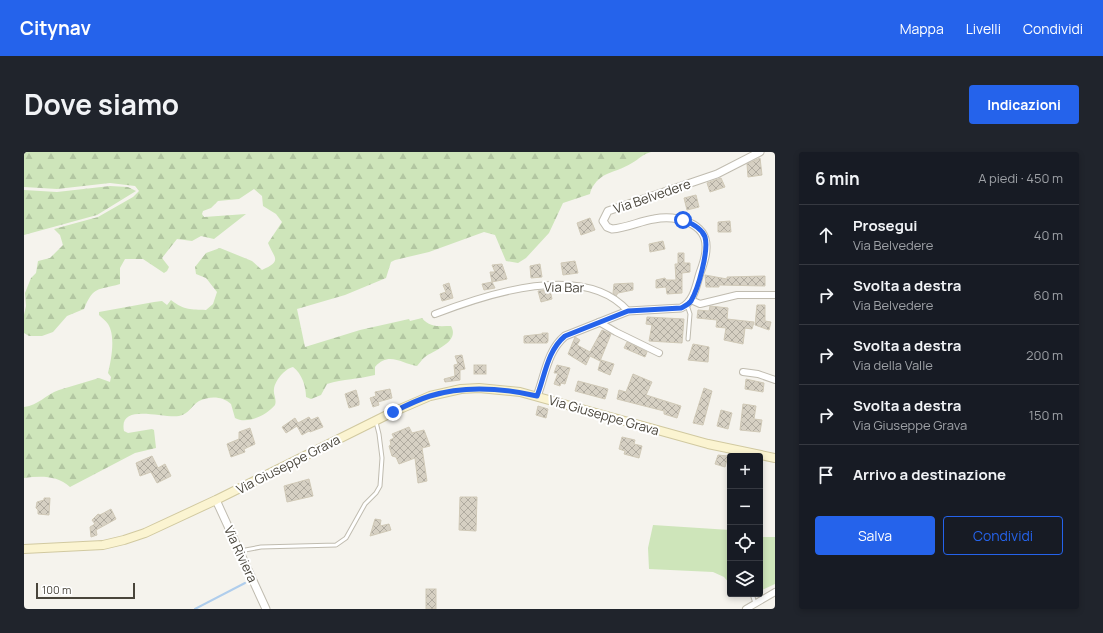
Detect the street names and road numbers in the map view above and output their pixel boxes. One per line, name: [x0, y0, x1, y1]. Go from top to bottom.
street label: Via Belvedere: [611, 174, 693, 218]
street label: Via Bar: [544, 278, 585, 296]
street label: Via Giuseppe Grava: [547, 391, 661, 439]
street label: Via Giuseppe Grava: [233, 430, 343, 498]
street label: Via Riviera: [220, 523, 262, 585]

